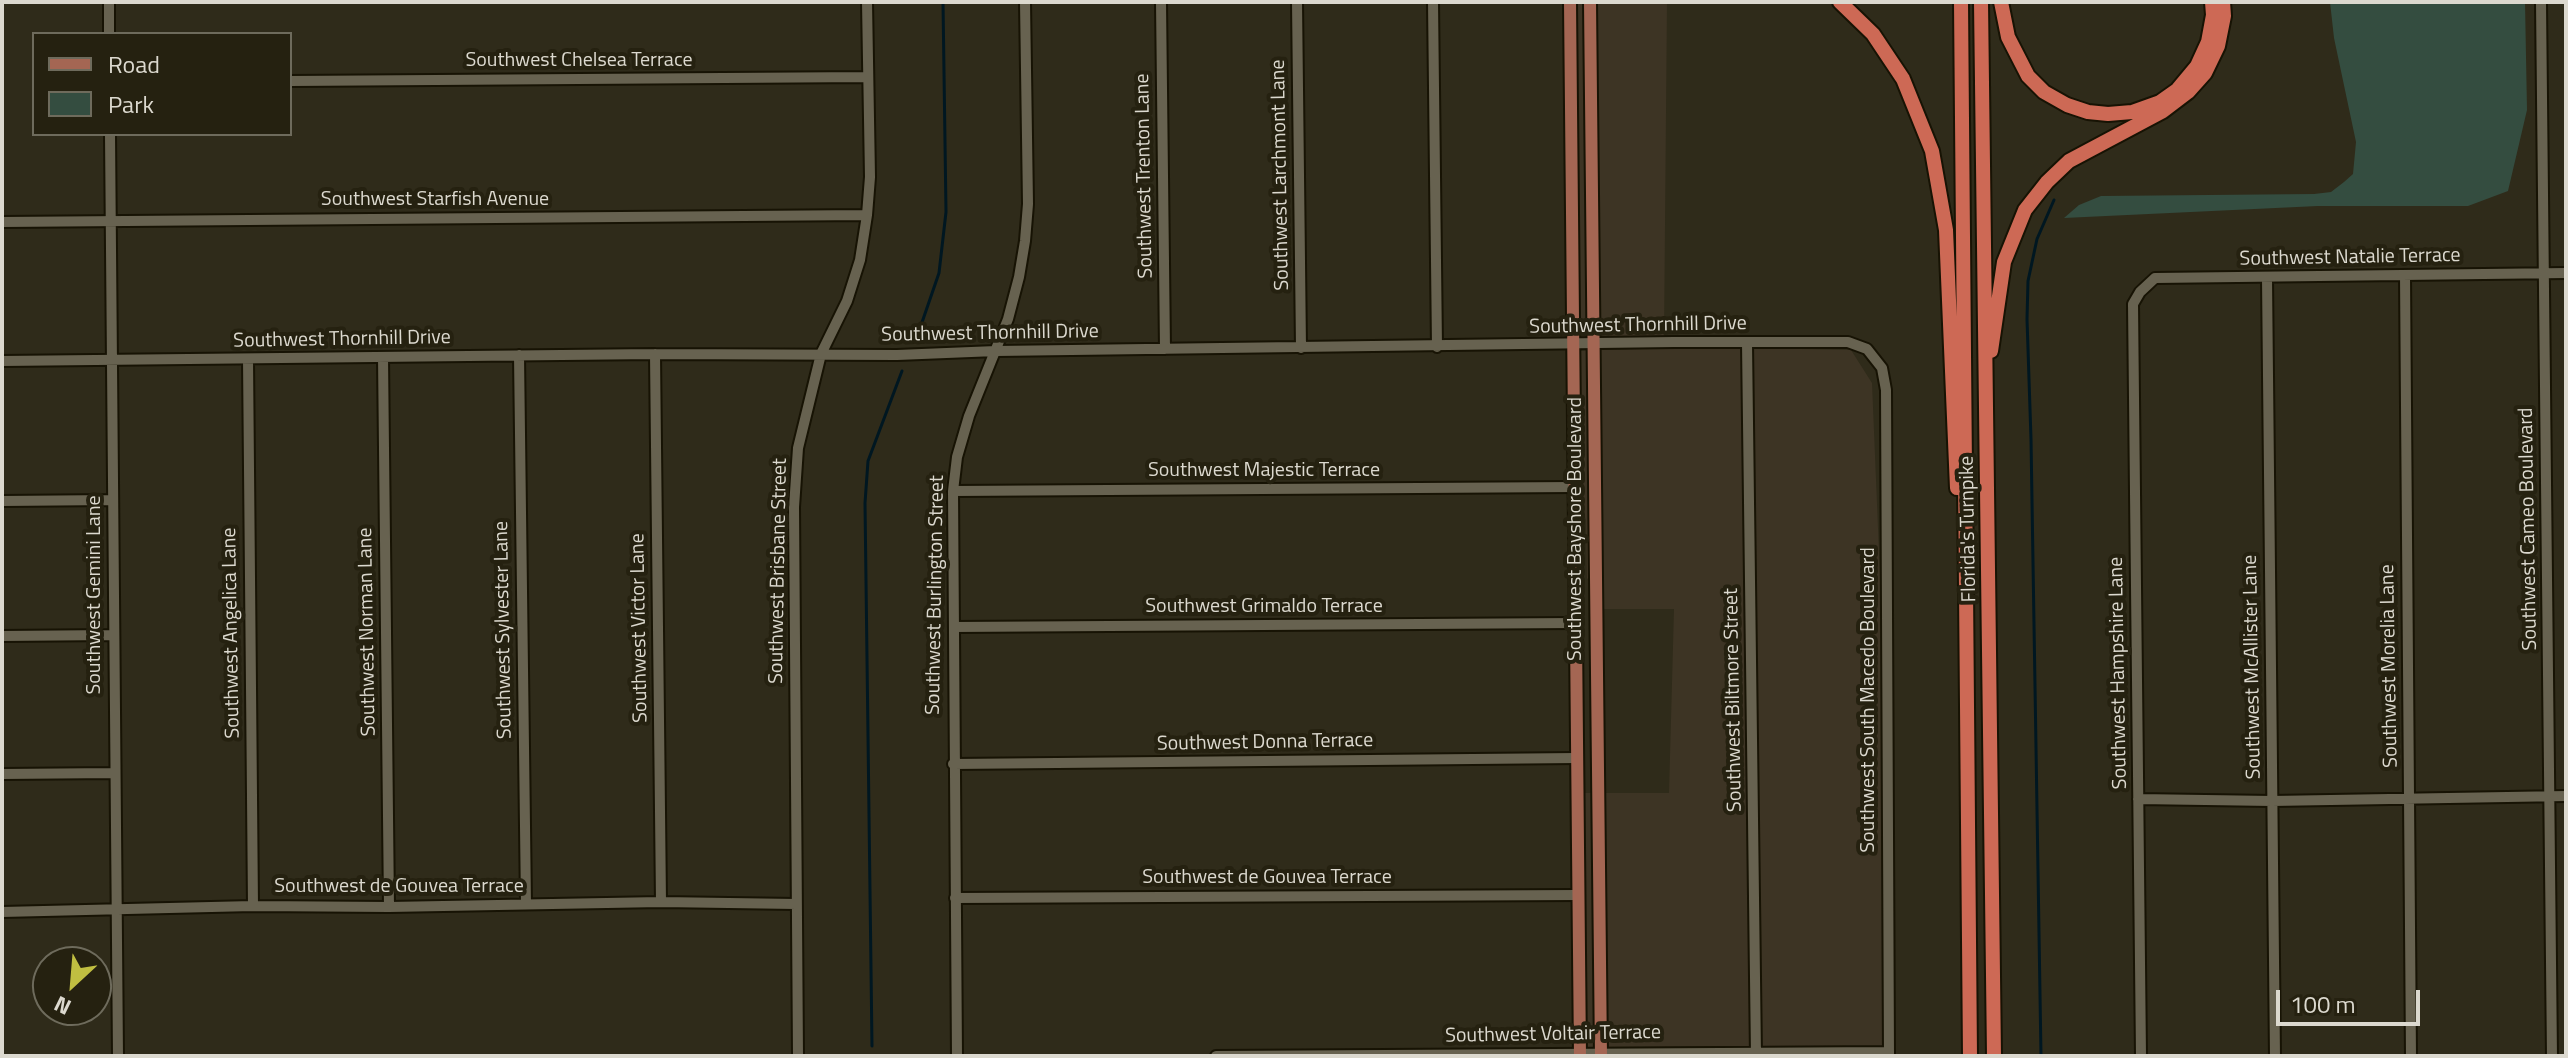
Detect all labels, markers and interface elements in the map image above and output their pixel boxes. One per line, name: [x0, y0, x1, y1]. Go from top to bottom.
legend: [32, 32, 292, 136]
text: Road: [108, 46, 160, 82]
street label: Southwest Chelsea Terrace: [465, 49, 693, 73]
street label: Southwest Larchmont Lane: [1267, 59, 1295, 291]
street label: Southwest Trenton Lane: [1131, 73, 1159, 279]
text: Park: [108, 86, 154, 122]
street label: Southwest Starfish Avenue: [321, 188, 549, 212]
street label: Southwest Natalie Terrace: [2239, 244, 2461, 272]
street label: Southwest Thornhill Drive: [1529, 312, 1747, 340]
street label: Southwest Thornhill Drive: [881, 320, 1099, 348]
street label: Southwest Thornhill Drive: [233, 326, 451, 354]
street label: Southwest Bayshore Boulevard: [1564, 397, 1588, 661]
street label: Southwest Cameo Boulevard: [2515, 407, 2543, 651]
street label: Florida's Turnpike: [1956, 455, 1982, 603]
street label: Southwest Brisbane Street: [765, 458, 793, 684]
street label: Southwest Majestic Terrace: [1148, 459, 1380, 483]
street label: Southwest Burlington Street: [922, 475, 950, 715]
street label: Southwest Gemini Lane: [83, 495, 107, 695]
street label: Southwest Sylvester Lane: [490, 521, 518, 739]
street label: Southwest Angelica Lane: [218, 527, 246, 739]
street label: Southwest Norman Lane: [354, 527, 382, 737]
street label: Southwest Victor Lane: [626, 533, 654, 723]
street label: Southwest South Macedo Boulevard: [1857, 547, 1881, 853]
street label: Southwest McAllister Lane: [2239, 554, 2267, 780]
street label: Southwest Hampshire Lane: [2105, 557, 2133, 789]
street label: Southwest Morelia Lane: [2376, 564, 2404, 768]
street label: Southwest Biltmore Street: [1720, 588, 1748, 812]
street label: Southwest Grimaldo Terrace: [1145, 595, 1383, 619]
street label: Southwest Donna Terrace: [1157, 729, 1373, 757]
street label: Southwest de Gouvea Terrace: [1142, 866, 1392, 890]
street label: Southwest de Gouvea Terrace: [274, 875, 524, 899]
north arrow: [32, 946, 112, 1026]
scale bar: [2280, 974, 2424, 1024]
text: 100 m: [2290, 986, 2356, 1022]
text: N: [48, 987, 77, 1024]
street label: Southwest Voltair Terrace: [1445, 1021, 1661, 1049]

